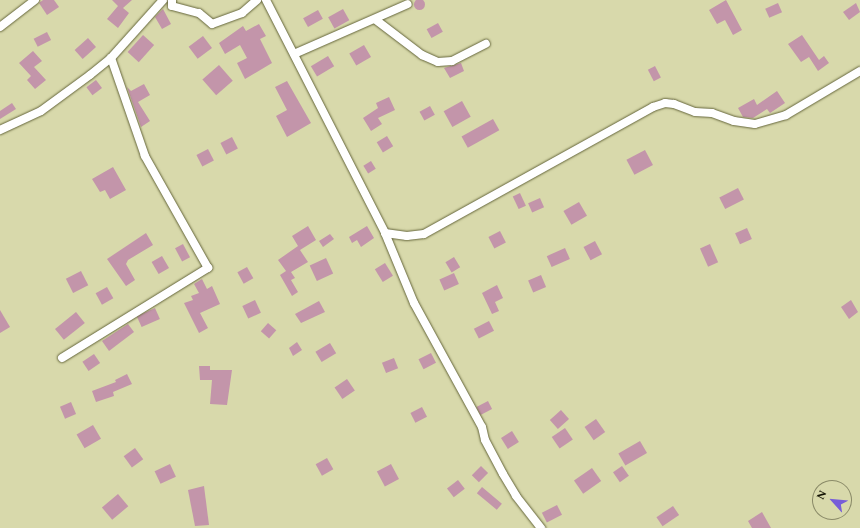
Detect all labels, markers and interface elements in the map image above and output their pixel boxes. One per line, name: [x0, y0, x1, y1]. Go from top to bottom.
north arrow: [812, 480, 852, 520]
text: N: [812, 487, 831, 503]

